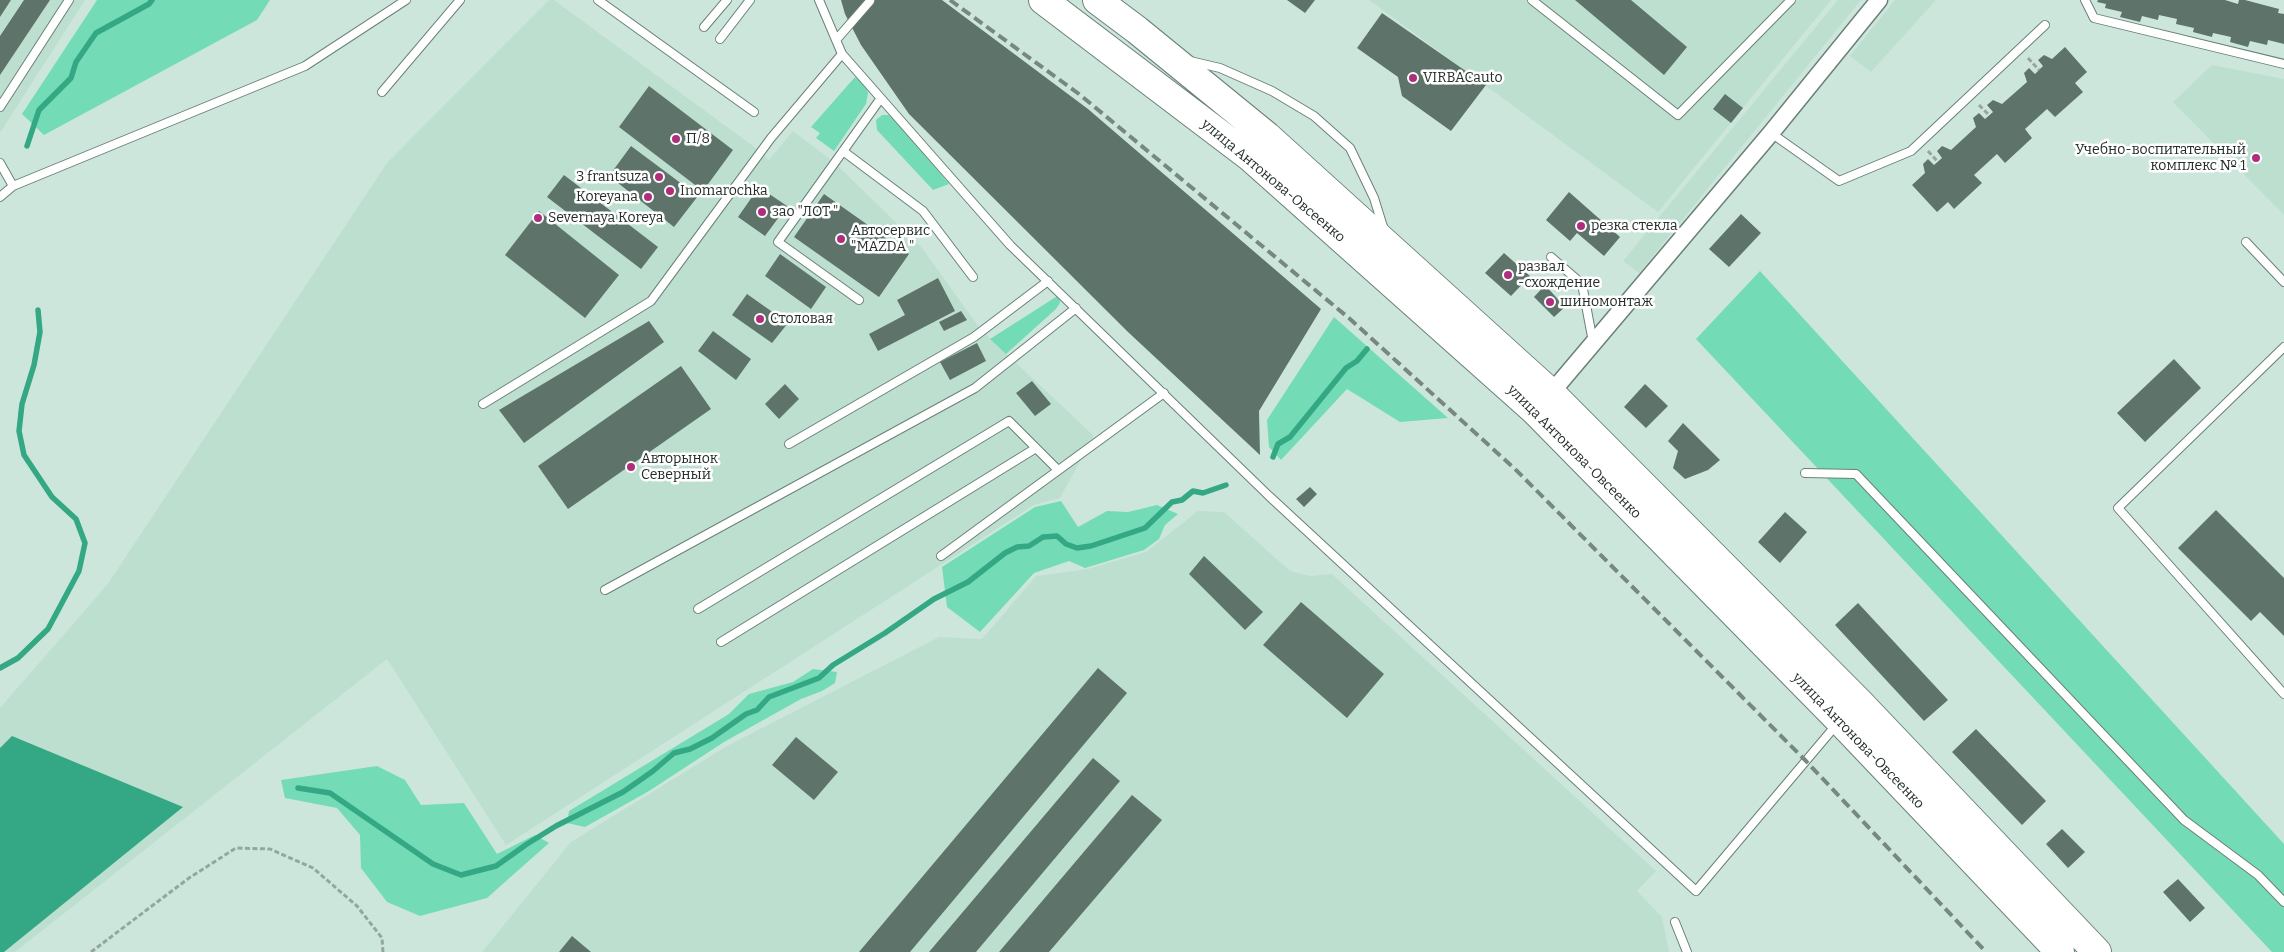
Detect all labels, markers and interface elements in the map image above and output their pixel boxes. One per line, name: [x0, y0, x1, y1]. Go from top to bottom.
place label: VIRBACauto: [1423, 70, 1503, 86]
marker: VIRBACauto: [1407, 72, 1419, 84]
street label: улица Антонова-Овсеенко: [1198, 116, 1348, 246]
place label: П/8: [686, 131, 710, 147]
marker: П/8: [670, 133, 682, 145]
place label: Учебно-воспитательный комплекс № 1: [2075, 142, 2246, 174]
marker: Учебно-воспитательный комплекс № 1: [2250, 152, 2262, 164]
place label: 3 frantsuza: [576, 169, 649, 185]
marker: 3 frantsuza: [653, 171, 665, 183]
place label: Inomarochka: [680, 183, 768, 199]
marker: Inomarochka: [664, 185, 676, 197]
place label: Koreyana: [576, 189, 638, 205]
marker: Koreyana: [642, 191, 654, 203]
place label: зао "ЛОТ ": [772, 204, 838, 220]
marker: зао "ЛОТ ": [756, 206, 768, 218]
place label: Severnaya Koreya: [548, 210, 663, 226]
marker: Severnaya Koreya: [532, 212, 544, 224]
place label: резка стекла: [1591, 218, 1678, 234]
marker: резка стекла: [1575, 220, 1587, 232]
place label: Автосервис "MAZDA ": [851, 223, 930, 256]
marker: Автосервис "MAZDA ": [835, 233, 847, 245]
place label: развал -схождение: [1518, 259, 1600, 292]
marker: развал -схождение: [1502, 269, 1514, 281]
place label: шиномонтаж: [1560, 294, 1653, 310]
marker: шиномонтаж: [1544, 296, 1556, 308]
place label: Столовая: [770, 311, 833, 327]
marker: Столовая: [754, 313, 766, 325]
street label: улица Антонова-Овсеенко: [1504, 382, 1644, 522]
place label: Авторынок Северный: [641, 451, 718, 484]
marker: Авторынок Северный: [625, 461, 637, 473]
street label: улица Антонова-Овсеенко: [1789, 670, 1927, 812]

